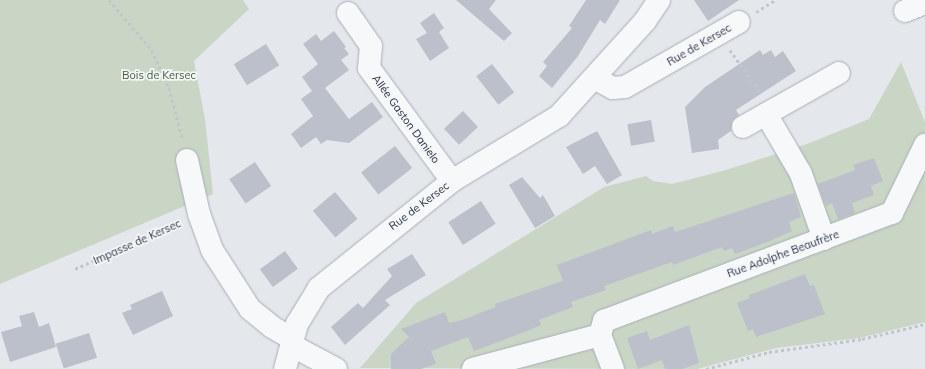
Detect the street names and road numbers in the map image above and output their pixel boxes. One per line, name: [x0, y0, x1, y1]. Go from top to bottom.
street label: Rue de Kersec: [665, 21, 733, 69]
street label: Allée Gaston Danielo: [369, 72, 443, 166]
street label: Rue de Kersec: [386, 179, 452, 233]
street label: Impasse de Kersec: [91, 217, 183, 267]
street label: Rue Adolphe Beaufrère: [725, 228, 841, 280]

